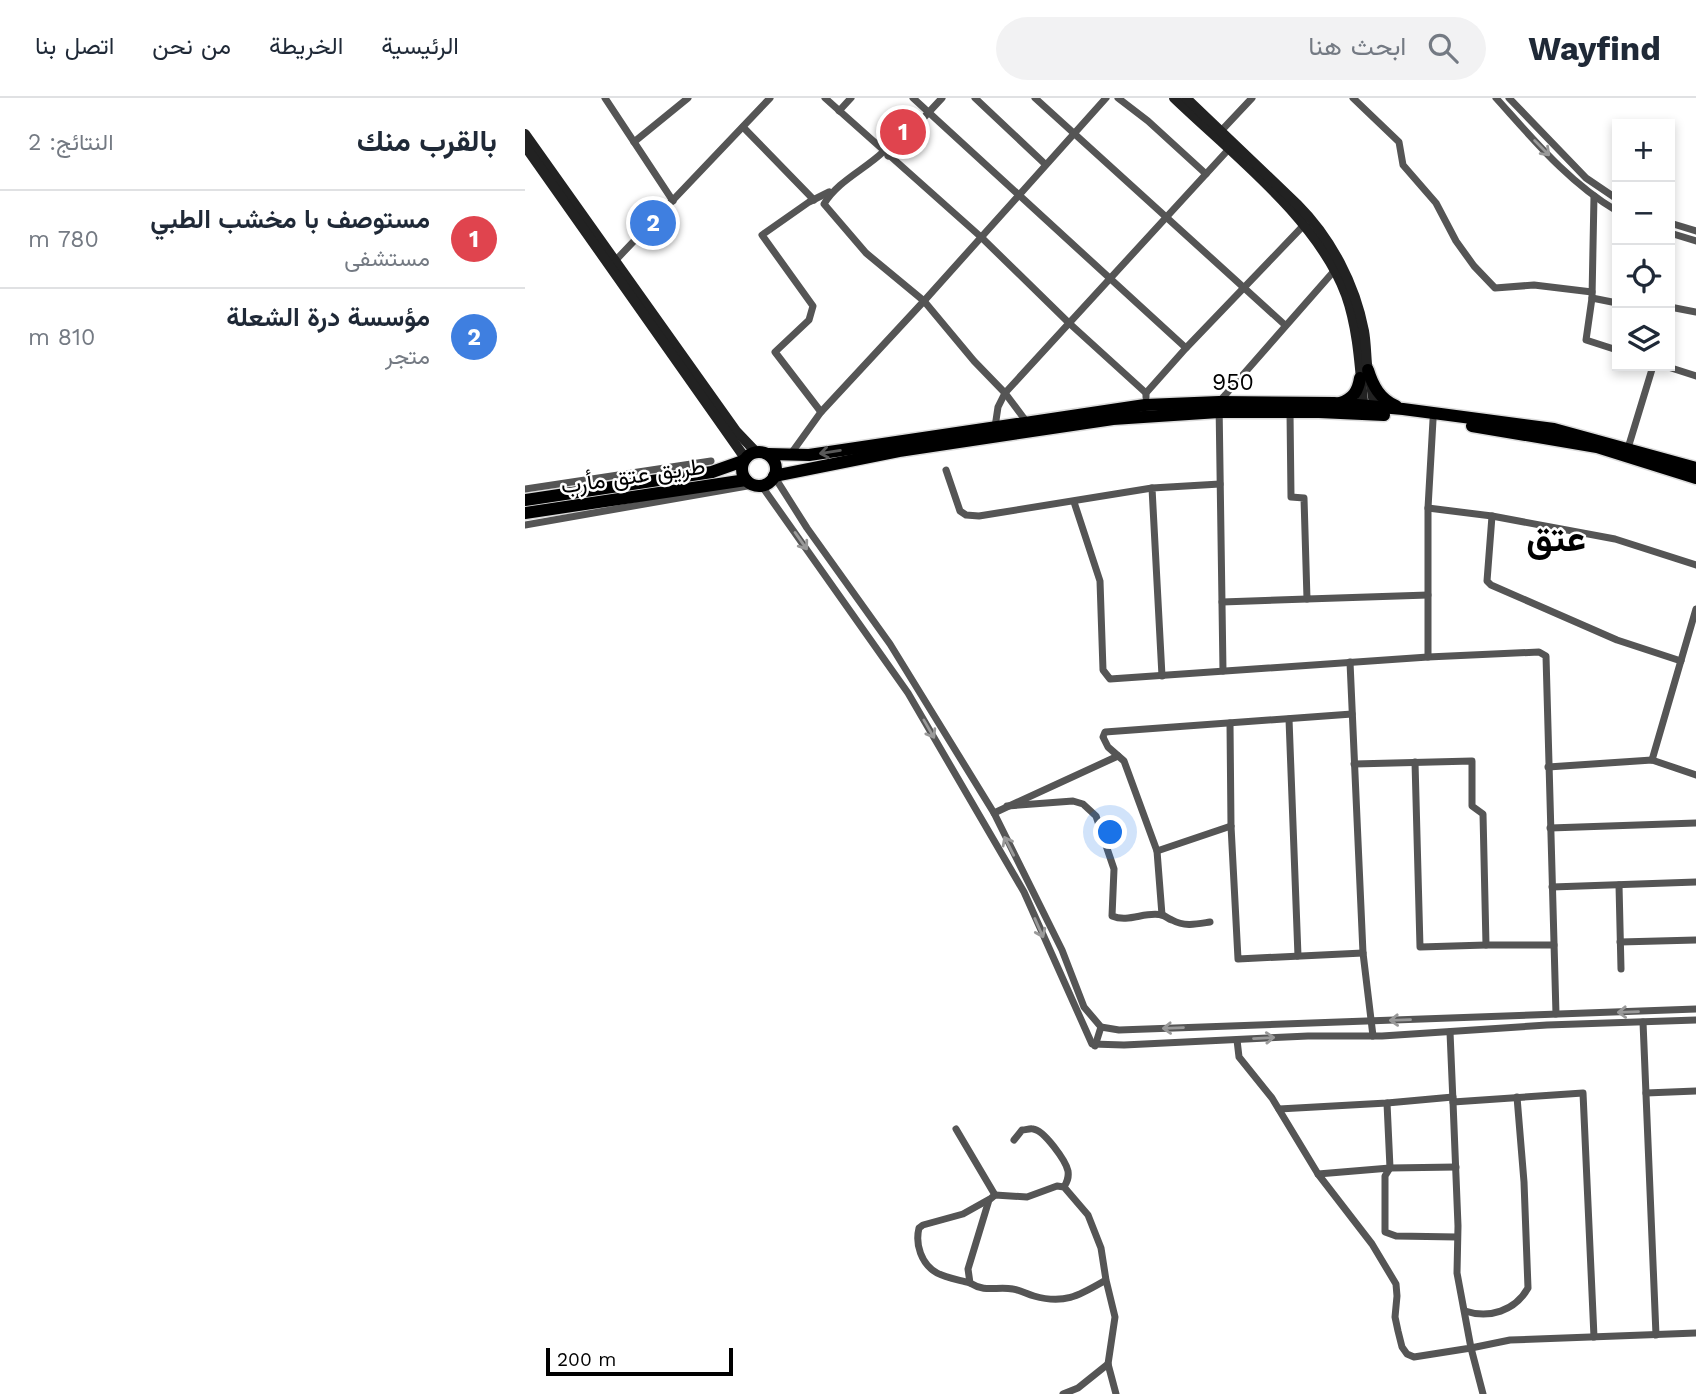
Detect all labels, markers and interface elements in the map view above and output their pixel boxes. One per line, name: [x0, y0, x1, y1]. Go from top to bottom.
search box: [996, 17, 1486, 80]
icon: search: [1424, 29, 1462, 67]
text: Wayfind: [1528, 29, 1661, 68]
text: ابحث هنا: [1308, 31, 1406, 61]
text: اتصل بنا: [35, 32, 114, 60]
text: من نحن: [152, 32, 231, 60]
text: الخريطة: [269, 32, 343, 60]
text: الرئيسية: [381, 32, 459, 60]
pin: 1: [880, 106, 926, 158]
map controls: [1612, 119, 1675, 371]
button: +: [1612, 119, 1675, 182]
text: بالقرب منك: [357, 123, 497, 158]
text: النتائج: 2: [28, 129, 113, 156]
one-way arrow: [1533, 140, 1550, 157]
button: −: [1612, 182, 1675, 245]
pin: 2: [630, 197, 676, 249]
text: مستوصف با مخشب الطبي: [150, 204, 430, 234]
text: 780 m: [28, 226, 99, 253]
text: 1: [469, 226, 479, 253]
text: مستشفى: [344, 245, 430, 272]
button: locate: [1612, 245, 1675, 308]
text: مؤسسة درة الشعلة: [226, 302, 430, 332]
button: layers: [1612, 308, 1675, 371]
text: 810 m: [28, 324, 95, 351]
text: 2: [467, 324, 481, 351]
text: متجر: [385, 343, 430, 370]
street label: 950: [1212, 369, 1254, 396]
one-way arrow: [819, 446, 842, 459]
street label: طريق عتق مأرب: [559, 453, 707, 500]
district label: عتق: [1526, 517, 1586, 560]
one-way arrow: [794, 531, 808, 550]
one-way arrow: [922, 718, 936, 738]
your location: [1093, 815, 1127, 849]
one-way arrow: [1001, 836, 1015, 857]
one-way arrow: [1033, 917, 1046, 938]
one-way arrow: [1617, 1005, 1640, 1018]
one-way arrow: [1389, 1013, 1412, 1027]
one-way arrow: [1162, 1022, 1185, 1035]
one-way arrow: [1252, 1032, 1275, 1045]
scale bar: [546, 1345, 733, 1377]
text: 200 m: [557, 1348, 616, 1371]

